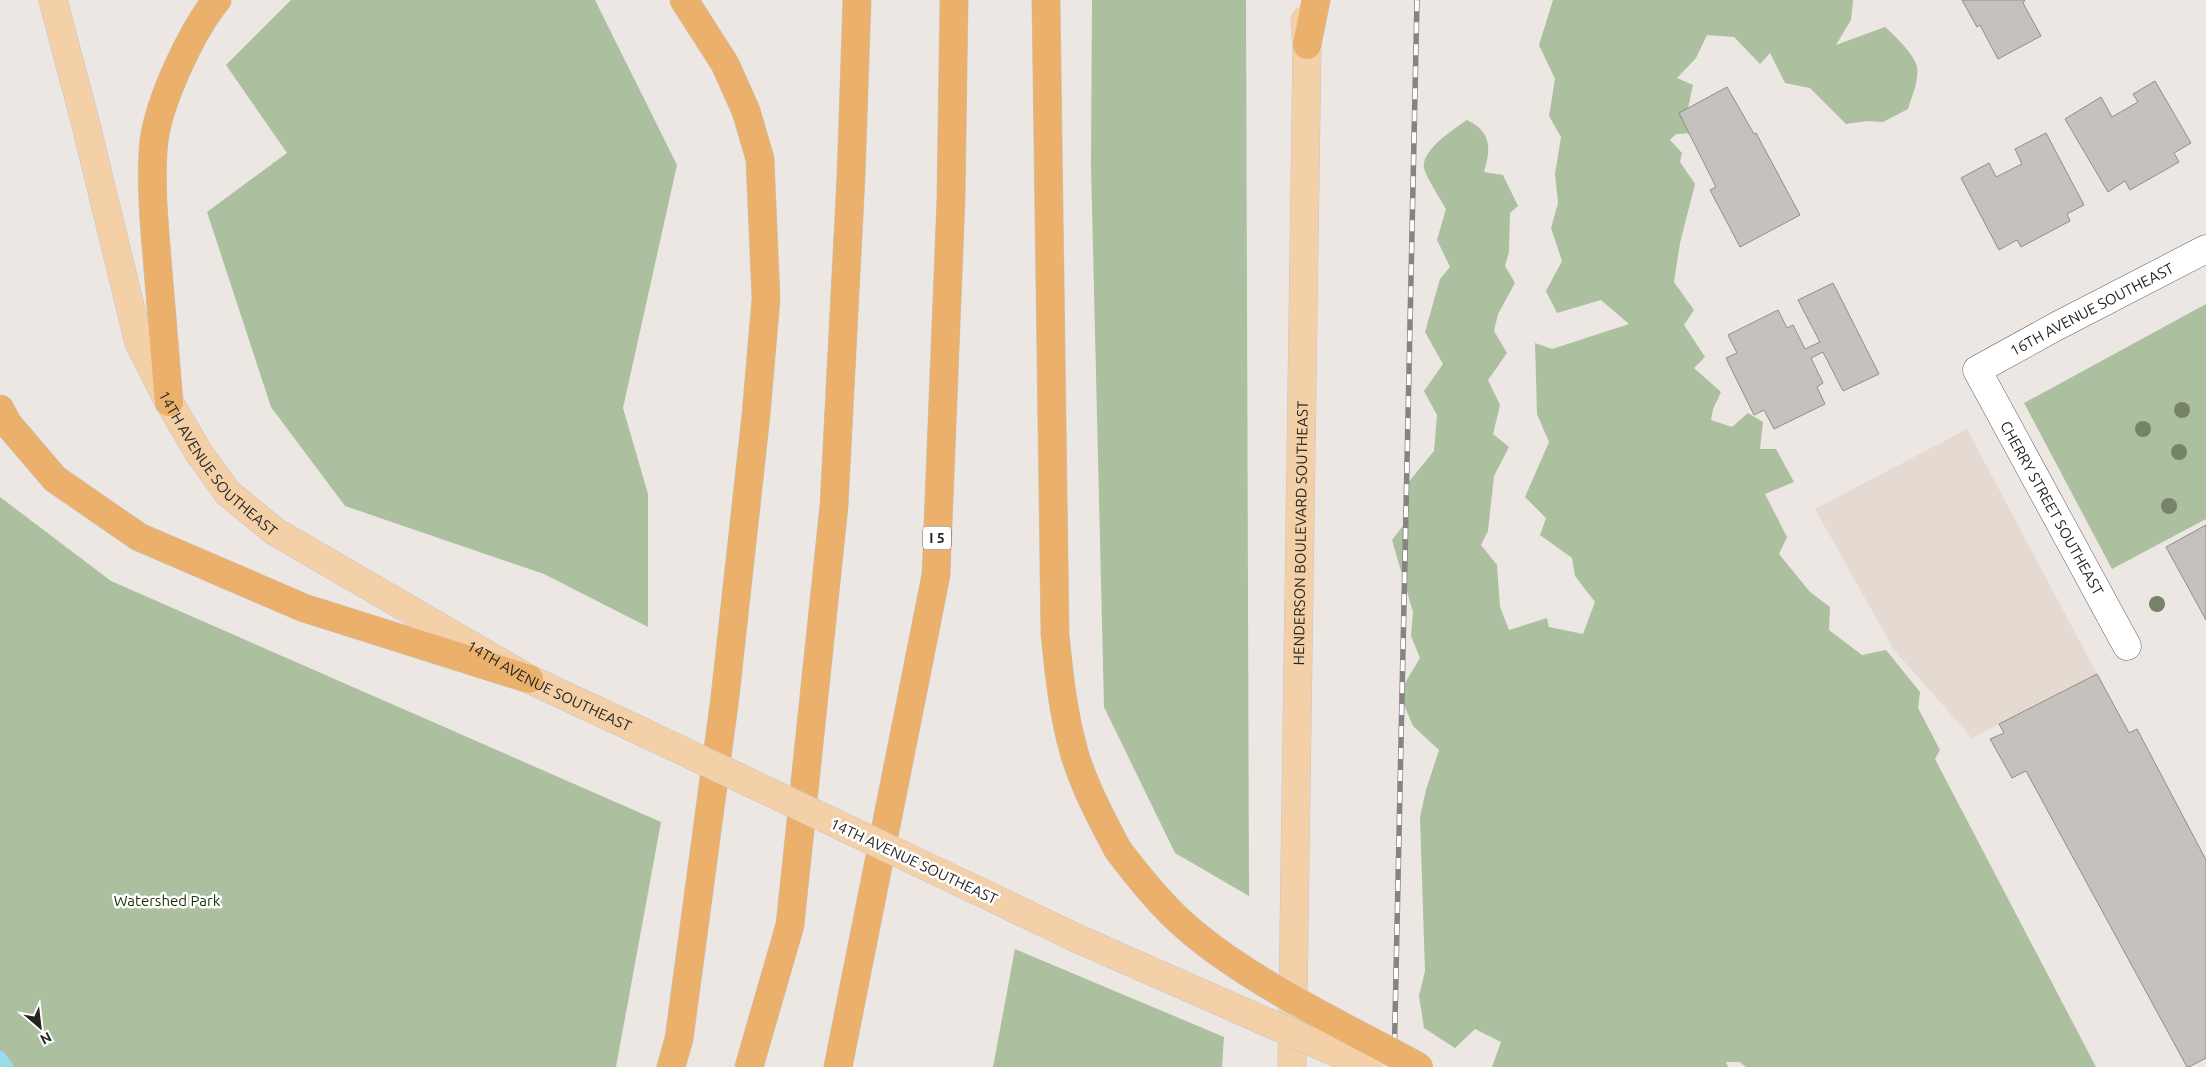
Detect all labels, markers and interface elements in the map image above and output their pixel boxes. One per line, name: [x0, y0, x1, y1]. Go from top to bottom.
street label: 16TH AVENUE SOUTHEAST: [2007, 259, 2177, 359]
street label: 14TH AVENUE SOUTHEAST: [156, 387, 282, 539]
street label: HENDERSON BOULEVARD SOUTHEAST: [1289, 400, 1310, 665]
street label: CHERRY STREET SOUTHEAST: [1997, 418, 2107, 599]
road number: I 5: [923, 526, 951, 550]
street label: 14TH AVENUE SOUTHEAST: [464, 636, 635, 734]
street label: 14TH AVENUE SOUTHEAST: [828, 815, 1001, 907]
park label: Watershed Park: [114, 892, 221, 909]
north arrow: [15, 1002, 65, 1052]
text: N: [38, 1029, 54, 1048]

